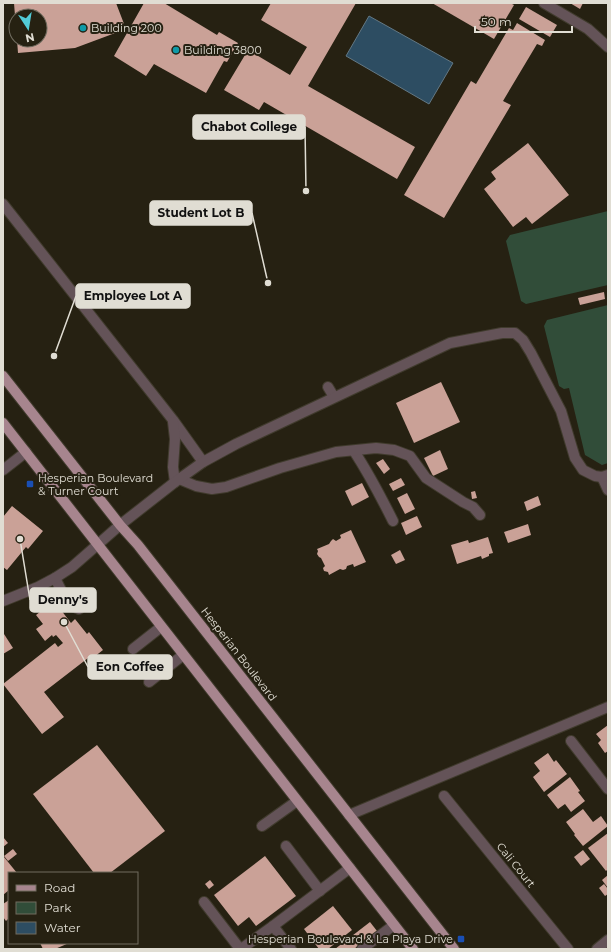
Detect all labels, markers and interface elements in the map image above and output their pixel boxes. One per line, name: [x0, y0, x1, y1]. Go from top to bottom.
north arrow: [8, 8, 48, 48]
scale bar: [475, 8, 572, 34]
text: 50 m: [481, 14, 512, 29]
place label: Building 200: [91, 21, 162, 35]
marker: Building 200: [78, 23, 88, 33]
text: N: [24, 30, 36, 46]
place label: Building 3800: [184, 43, 262, 57]
marker: Building 3800: [171, 45, 181, 55]
callout: Chabot College: [193, 115, 305, 139]
text: Chabot College: [201, 119, 298, 134]
callout: Student Lot B: [150, 201, 252, 225]
text: Student Lot B: [158, 205, 244, 220]
callout: Employee Lot A: [76, 284, 190, 308]
text: Employee Lot A: [84, 288, 183, 303]
place label: Hesperian Boulevard & Turner Court: [38, 471, 153, 498]
marker: Hesperian Boulevard & Turner Court: [25, 479, 35, 489]
callout: Denny's: [30, 588, 96, 612]
text: Denny's: [38, 592, 89, 607]
street label: Hesperian Boulevard: [198, 604, 280, 704]
callout: Eon Coffee: [88, 655, 172, 679]
text: Eon Coffee: [96, 659, 165, 674]
street label: Cali Court: [494, 840, 539, 891]
legend: [8, 872, 138, 944]
text: Road: [44, 880, 75, 895]
text: Park: [44, 900, 72, 915]
text: Water: [44, 920, 81, 935]
place label: Hesperian Boulevard & La Playa Drive: [248, 932, 453, 946]
marker: Hesperian Boulevard & La Playa Drive: [456, 934, 466, 944]

